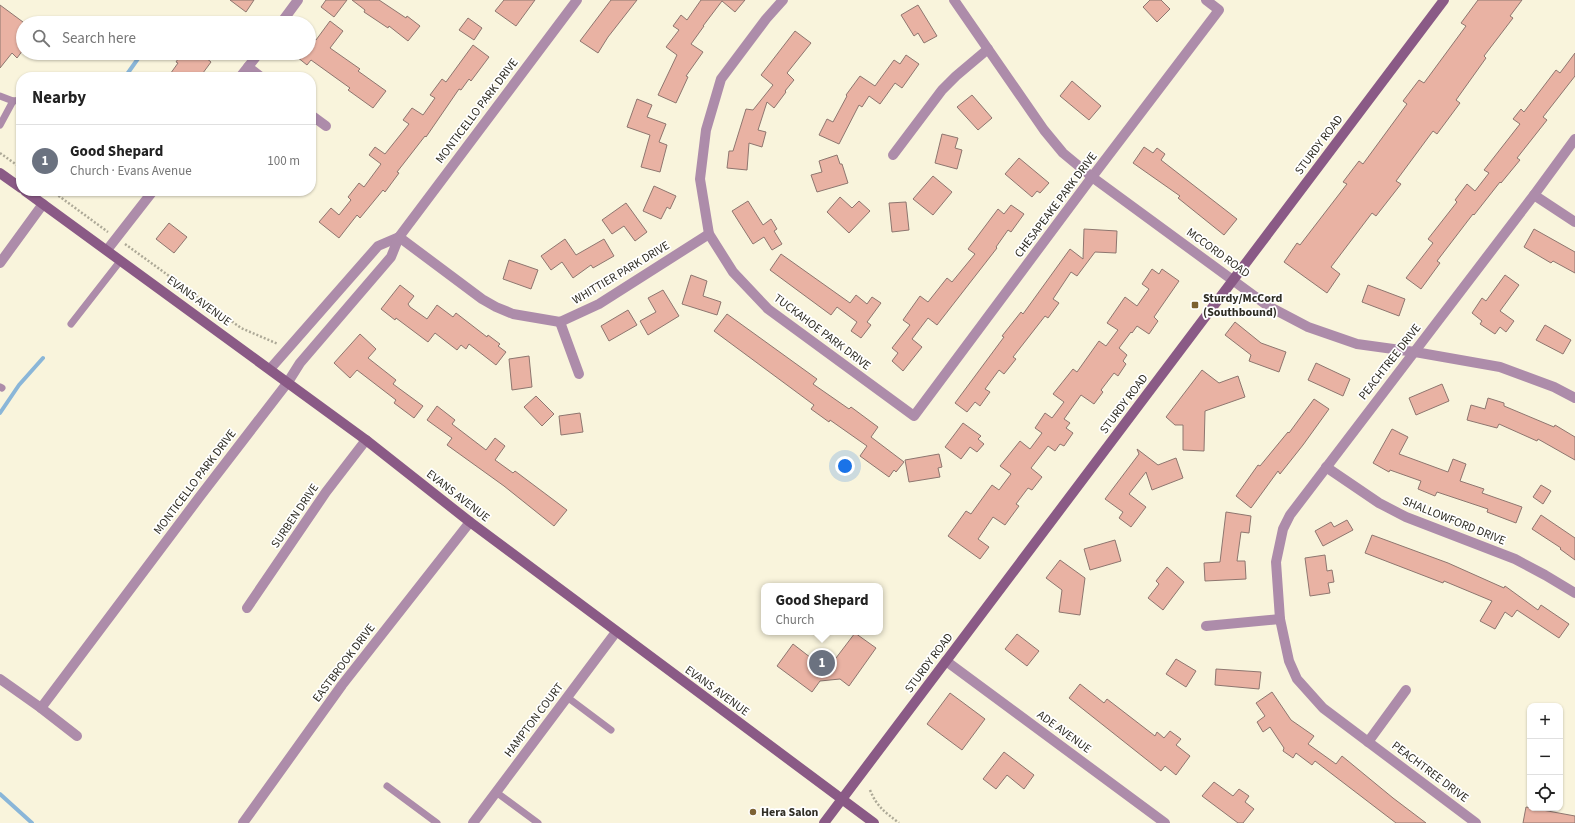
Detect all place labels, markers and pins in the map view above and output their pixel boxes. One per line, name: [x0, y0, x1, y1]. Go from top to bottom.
place label: Sturdy/McCord (Southbound): [1203, 290, 1283, 321]
marker: Sturdy/McCord (Southbound): [1190, 300, 1200, 310]
pin: 1: [809, 648, 835, 678]
place label: Hera Salon: [761, 804, 819, 821]
marker: Hera Salon: [748, 807, 758, 817]

